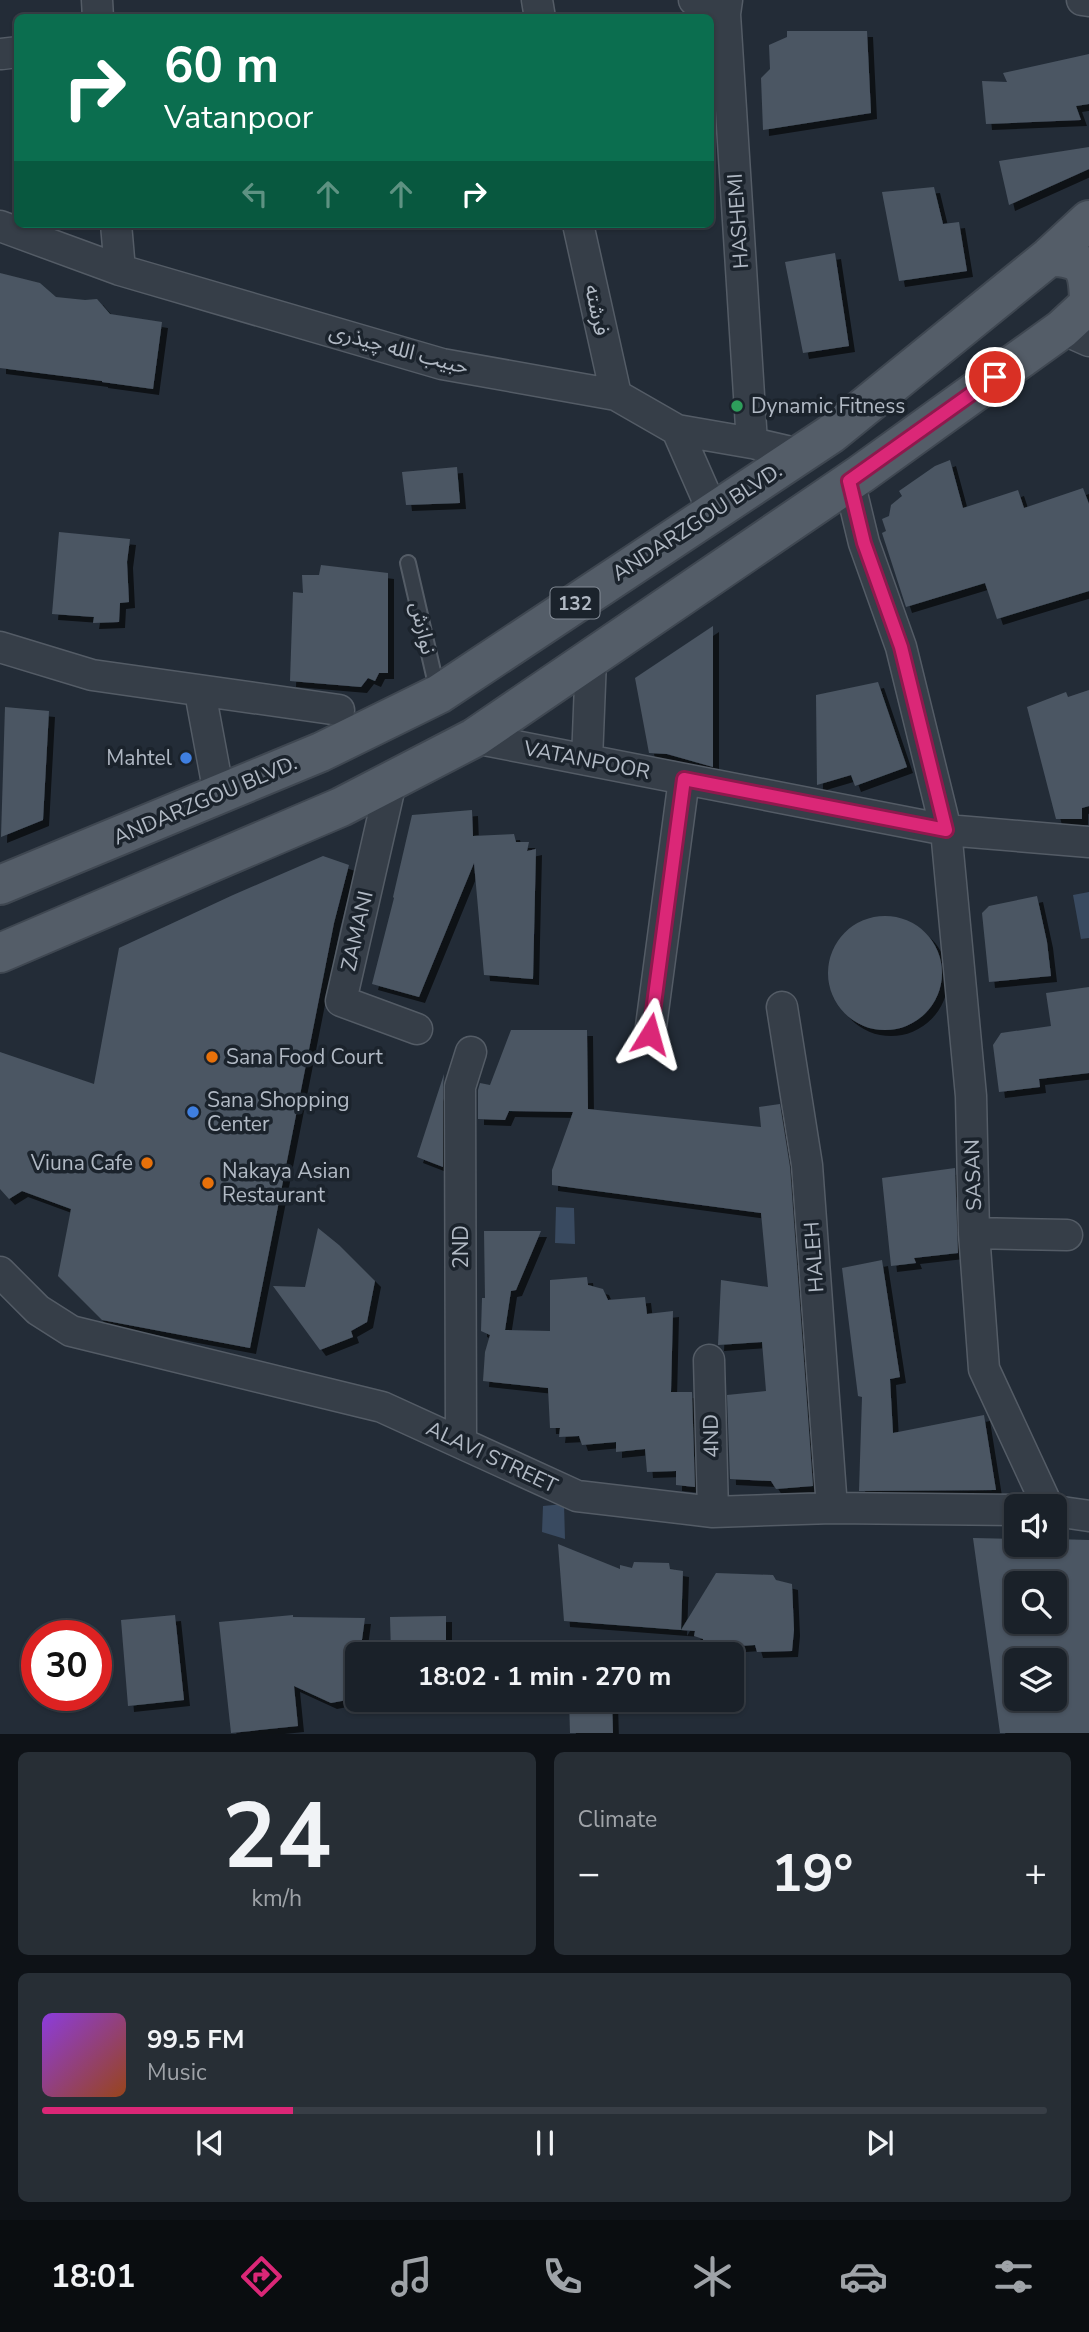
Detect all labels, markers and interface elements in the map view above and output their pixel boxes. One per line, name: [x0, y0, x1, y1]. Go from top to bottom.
text: 60 m: [164, 32, 279, 99]
icon: right: [49, 42, 140, 133]
text: Vatanpoor: [164, 96, 313, 139]
street label: HASHEMI: [721, 172, 755, 270]
icon: left: [236, 175, 274, 213]
icon: ahead: [309, 175, 347, 213]
icon: ahead: [382, 175, 420, 213]
icon: right: [455, 175, 493, 213]
street label: فرشته: [578, 282, 616, 338]
street label: حبیب الله چیذری: [326, 317, 472, 381]
pin: [965, 347, 1025, 407]
icon: arrive: [976, 358, 1014, 396]
place label: Dynamic Fitness: [751, 392, 905, 420]
marker: Dynamic Fitness: [729, 398, 745, 414]
street label: ANDARZGOU BLVD.: [607, 457, 787, 587]
road number: 132: [550, 588, 600, 618]
street label: نوازش: [403, 599, 443, 657]
street label: VATANPOOR: [520, 734, 653, 786]
place label: Mahtel: [106, 744, 173, 772]
street label: ANDARZGOU BLVD.: [109, 749, 301, 851]
marker: Mahtel: [178, 750, 194, 766]
street label: ZAMANI: [334, 888, 380, 974]
position arrow: [613, 997, 687, 1071]
place label: Sana Food Court: [226, 1043, 384, 1071]
marker: Sana Food Court: [204, 1049, 220, 1065]
place label: Sana Shopping Center: [207, 1086, 350, 1138]
marker: Sana Shopping Center: [185, 1104, 201, 1120]
street label: SASAN: [958, 1139, 988, 1211]
place label: Viuna Cafe: [30, 1149, 133, 1177]
marker: Viuna Cafe: [139, 1155, 155, 1171]
place label: Nakaya Asian Restaurant: [222, 1157, 350, 1209]
marker: Nakaya Asian Restaurant: [200, 1175, 216, 1191]
street label: HALEH: [798, 1221, 830, 1293]
street label: 2ND: [447, 1225, 475, 1269]
street label: ALAVI STREET: [422, 1414, 563, 1500]
street label: 4ND: [697, 1414, 725, 1458]
map controls: [1004, 1494, 1067, 1711]
button: sound: [1004, 1494, 1067, 1557]
button: search: [1004, 1571, 1067, 1634]
speed limit sign: 30: [21, 1620, 112, 1711]
button: layers: [1004, 1648, 1067, 1711]
text: 18:02 · 1 min · 270 m: [418, 1659, 671, 1694]
text: 24: [222, 1775, 331, 1899]
text: Climate: [578, 1804, 657, 1835]
text: 19°: [771, 1838, 853, 1909]
text: −: [578, 1848, 600, 1899]
text: +: [1024, 1848, 1047, 1899]
text: km/h: [251, 1883, 302, 1914]
text: 99.5 FM: [147, 2022, 244, 2057]
text: Music: [147, 2057, 207, 2088]
icon: previous: [191, 2124, 229, 2162]
icon: pause: [526, 2124, 564, 2162]
icon: next: [861, 2124, 899, 2162]
icon: directions: [237, 2252, 286, 2301]
icon: music: [387, 2252, 436, 2301]
icon: phone: [538, 2252, 587, 2301]
icon: climate: [688, 2252, 737, 2301]
icon: car: [839, 2252, 888, 2301]
icon: filters: [989, 2252, 1038, 2301]
text: 18:01: [51, 2255, 135, 2298]

